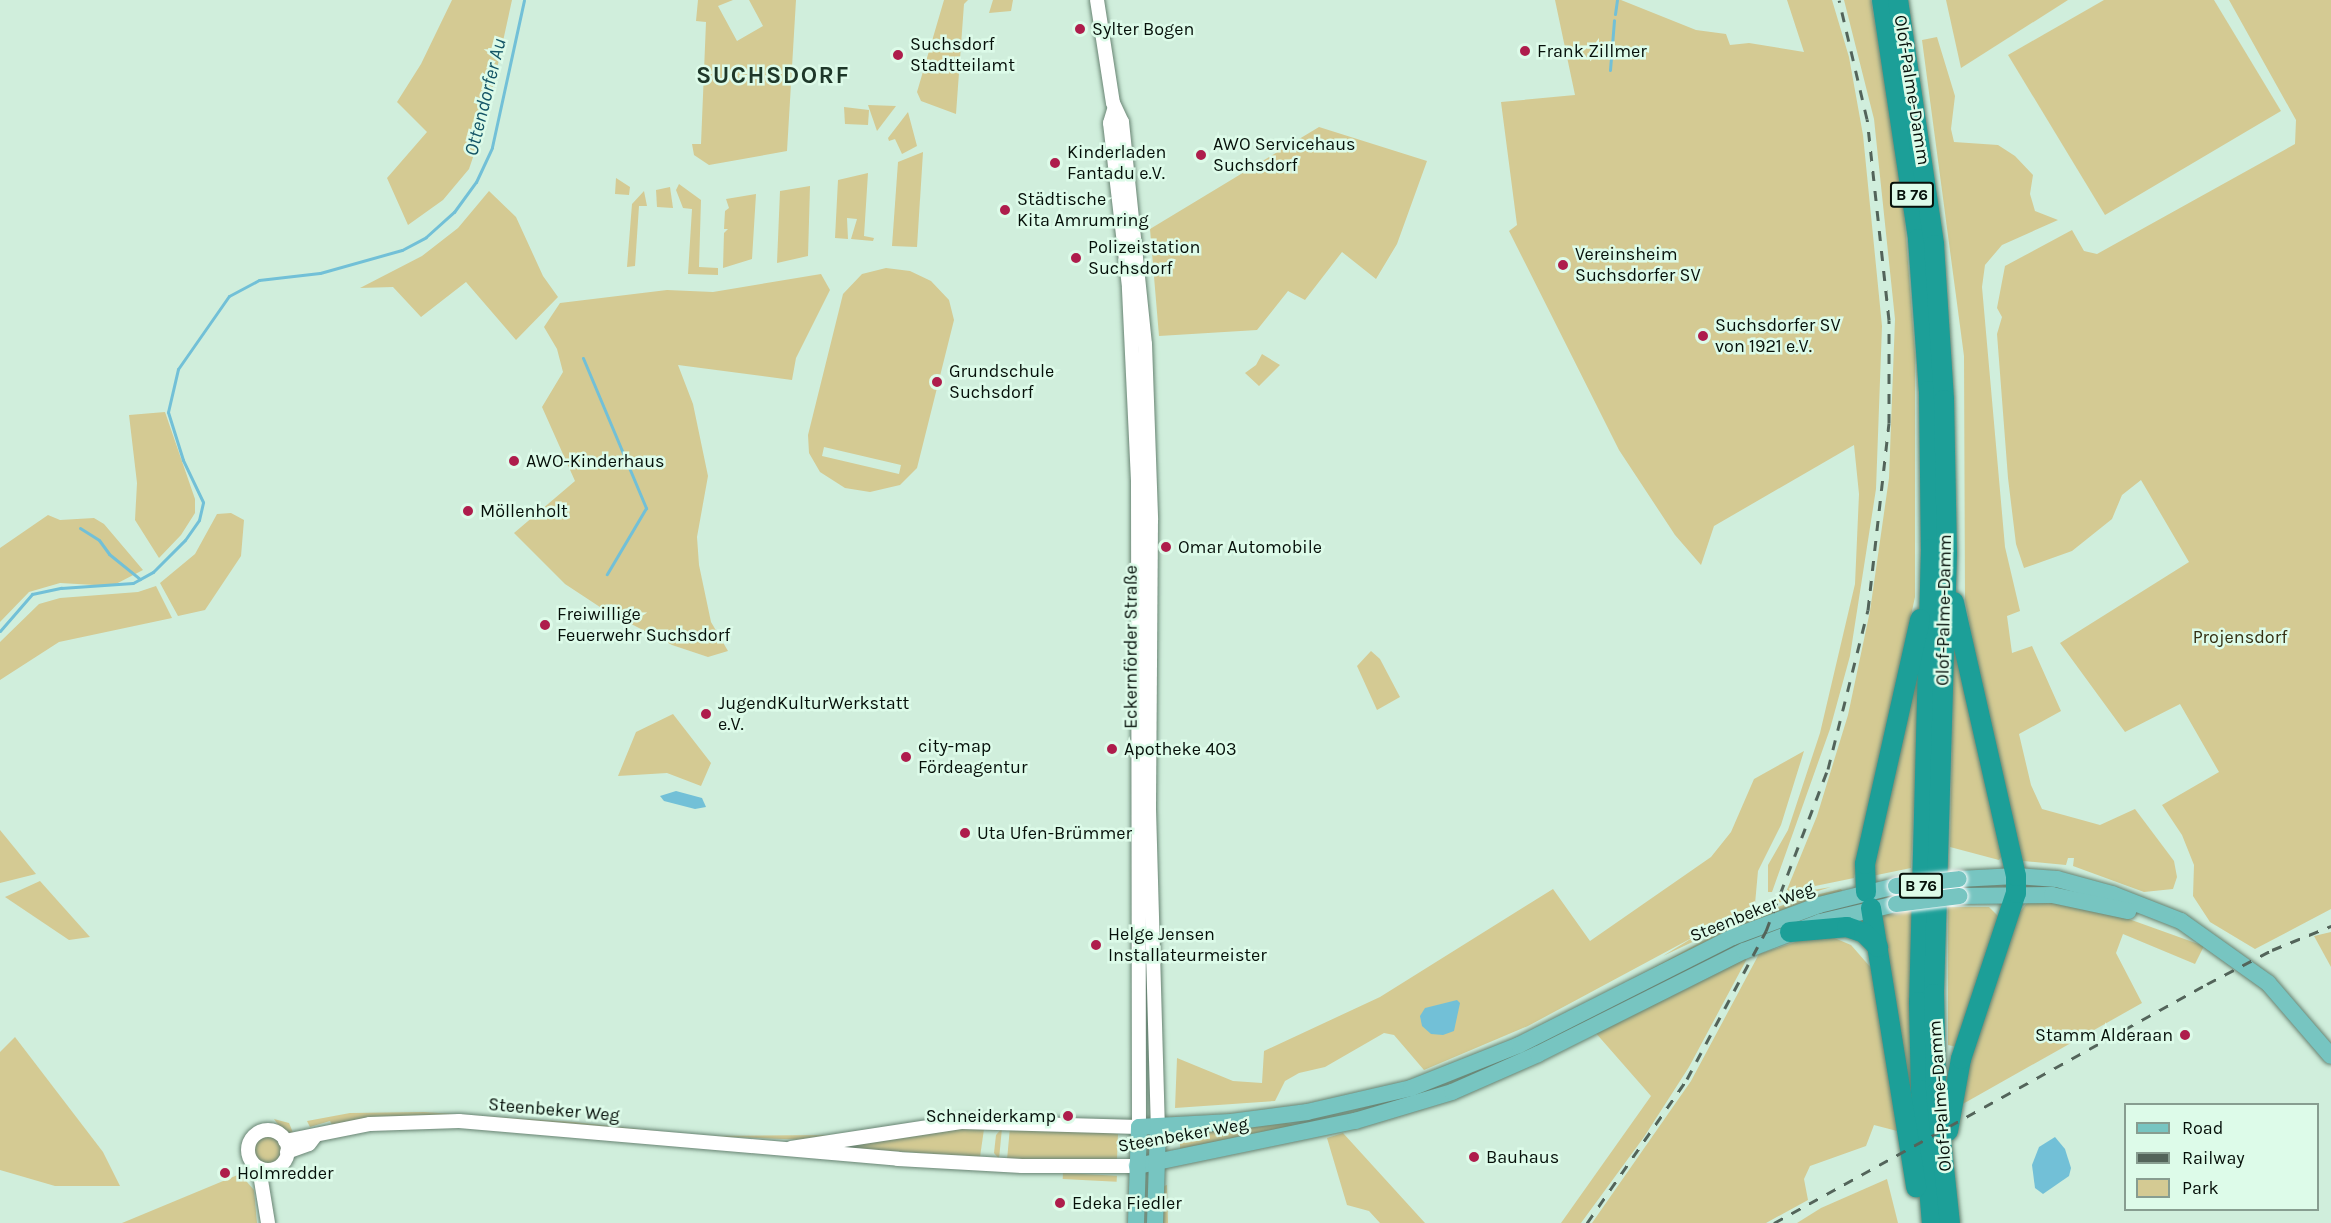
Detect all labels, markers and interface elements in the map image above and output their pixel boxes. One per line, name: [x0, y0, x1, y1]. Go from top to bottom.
street label: Olof-Palme-Damm: [1889, 13, 1935, 167]
place label: Sylter Bogen: [1092, 18, 1194, 40]
marker: Sylter Bogen: [1073, 22, 1087, 36]
place label: Suchsdorf Stadtteilamt: [910, 34, 1015, 76]
water label: Ottendorfer Au: [459, 36, 511, 158]
place label: Frank Zillmer: [1537, 40, 1647, 62]
marker: Frank Zillmer: [1518, 44, 1532, 58]
marker: Suchsdorf Stadtteilamt: [891, 48, 905, 62]
district label: SUCHSDORF: [696, 62, 850, 90]
place label: AWO Servicehaus Suchsdorf: [1213, 134, 1356, 176]
place label: Kinderladen Fantadu e.V.: [1067, 142, 1166, 184]
marker: AWO Servicehaus Suchsdorf: [1194, 148, 1208, 162]
marker: Kinderladen Fantadu e.V.: [1048, 156, 1062, 170]
road number: B 76: [1890, 182, 1934, 208]
place label: Städtische Kita Amrumring: [1017, 189, 1149, 232]
marker: Städtische Kita Amrumring: [998, 203, 1012, 217]
place label: Polizeistation Suchsdorf: [1088, 237, 1200, 280]
place label: Vereinsheim Suchsdorfer SV: [1575, 244, 1701, 286]
marker: Polizeistation Suchsdorf: [1069, 251, 1083, 265]
marker: Vereinsheim Suchsdorfer SV: [1556, 258, 1570, 272]
place label: Suchsdorfer SV von 1921 e.V.: [1715, 315, 1841, 358]
marker: Suchsdorfer SV von 1921 e.V.: [1696, 329, 1710, 343]
place label: Grundschule Suchsdorf: [949, 361, 1054, 404]
marker: Grundschule Suchsdorf: [930, 375, 944, 389]
place label: AWO-Kinderhaus: [526, 450, 665, 472]
marker: AWO-Kinderhaus: [507, 454, 521, 468]
place label: Möllenholt: [480, 500, 568, 522]
marker: Möllenholt: [461, 504, 475, 518]
street label: Olof-Palme-Damm: [1932, 534, 1956, 686]
place label: Omar Automobile: [1178, 536, 1322, 558]
marker: Omar Automobile: [1159, 540, 1173, 554]
street label: Eckernförder Straße: [1120, 565, 1142, 729]
place label: Freiwillige Feuerwehr Suchsdorf: [557, 604, 730, 646]
marker: Freiwillige Feuerwehr Suchsdorf: [538, 618, 552, 632]
park label: Projensdorf: [2193, 626, 2287, 648]
place label: JugendKulturWerkstatt e.V.: [718, 693, 909, 736]
marker: JugendKulturWerkstatt e.V.: [699, 707, 713, 721]
place label: city-map Fördeagentur: [918, 736, 1028, 778]
place label: Apotheke 403: [1124, 738, 1237, 760]
marker: Apotheke 403: [1105, 742, 1119, 756]
marker: city-map Fördeagentur: [899, 750, 913, 764]
place label: Uta Ufen-Brümmer: [977, 822, 1132, 844]
marker: Uta Ufen-Brümmer: [958, 826, 972, 840]
road number: B 76: [1898, 873, 1944, 899]
street label: Steenbeker Weg: [1687, 877, 1817, 947]
place label: Helge Jensen Installateurmeister: [1108, 924, 1267, 966]
marker: Helge Jensen Installateurmeister: [1089, 938, 1103, 952]
street label: Olof-Palme-Damm: [1924, 1020, 1956, 1172]
place label: Stamm Alderaan: [2035, 1024, 2173, 1046]
marker: Stamm Alderaan: [2178, 1028, 2192, 1042]
street label: Steenbeker Weg: [487, 1093, 621, 1127]
legend: [2124, 1103, 2319, 1211]
place label: Schneiderkamp: [926, 1105, 1056, 1127]
marker: Schneiderkamp: [1061, 1109, 1075, 1123]
street label: Steenbeker Weg: [1116, 1113, 1250, 1157]
text: Road: [2182, 1117, 2223, 1139]
place label: Bauhaus: [1486, 1146, 1559, 1168]
text: Railway: [2182, 1147, 2245, 1169]
marker: Bauhaus: [1467, 1150, 1481, 1164]
place label: Holmredder: [237, 1162, 334, 1184]
marker: Holmredder: [218, 1166, 232, 1180]
text: Park: [2182, 1177, 2219, 1199]
place label: Edeka Fiedler: [1072, 1192, 1182, 1214]
marker: Edeka Fiedler: [1053, 1196, 1067, 1210]

